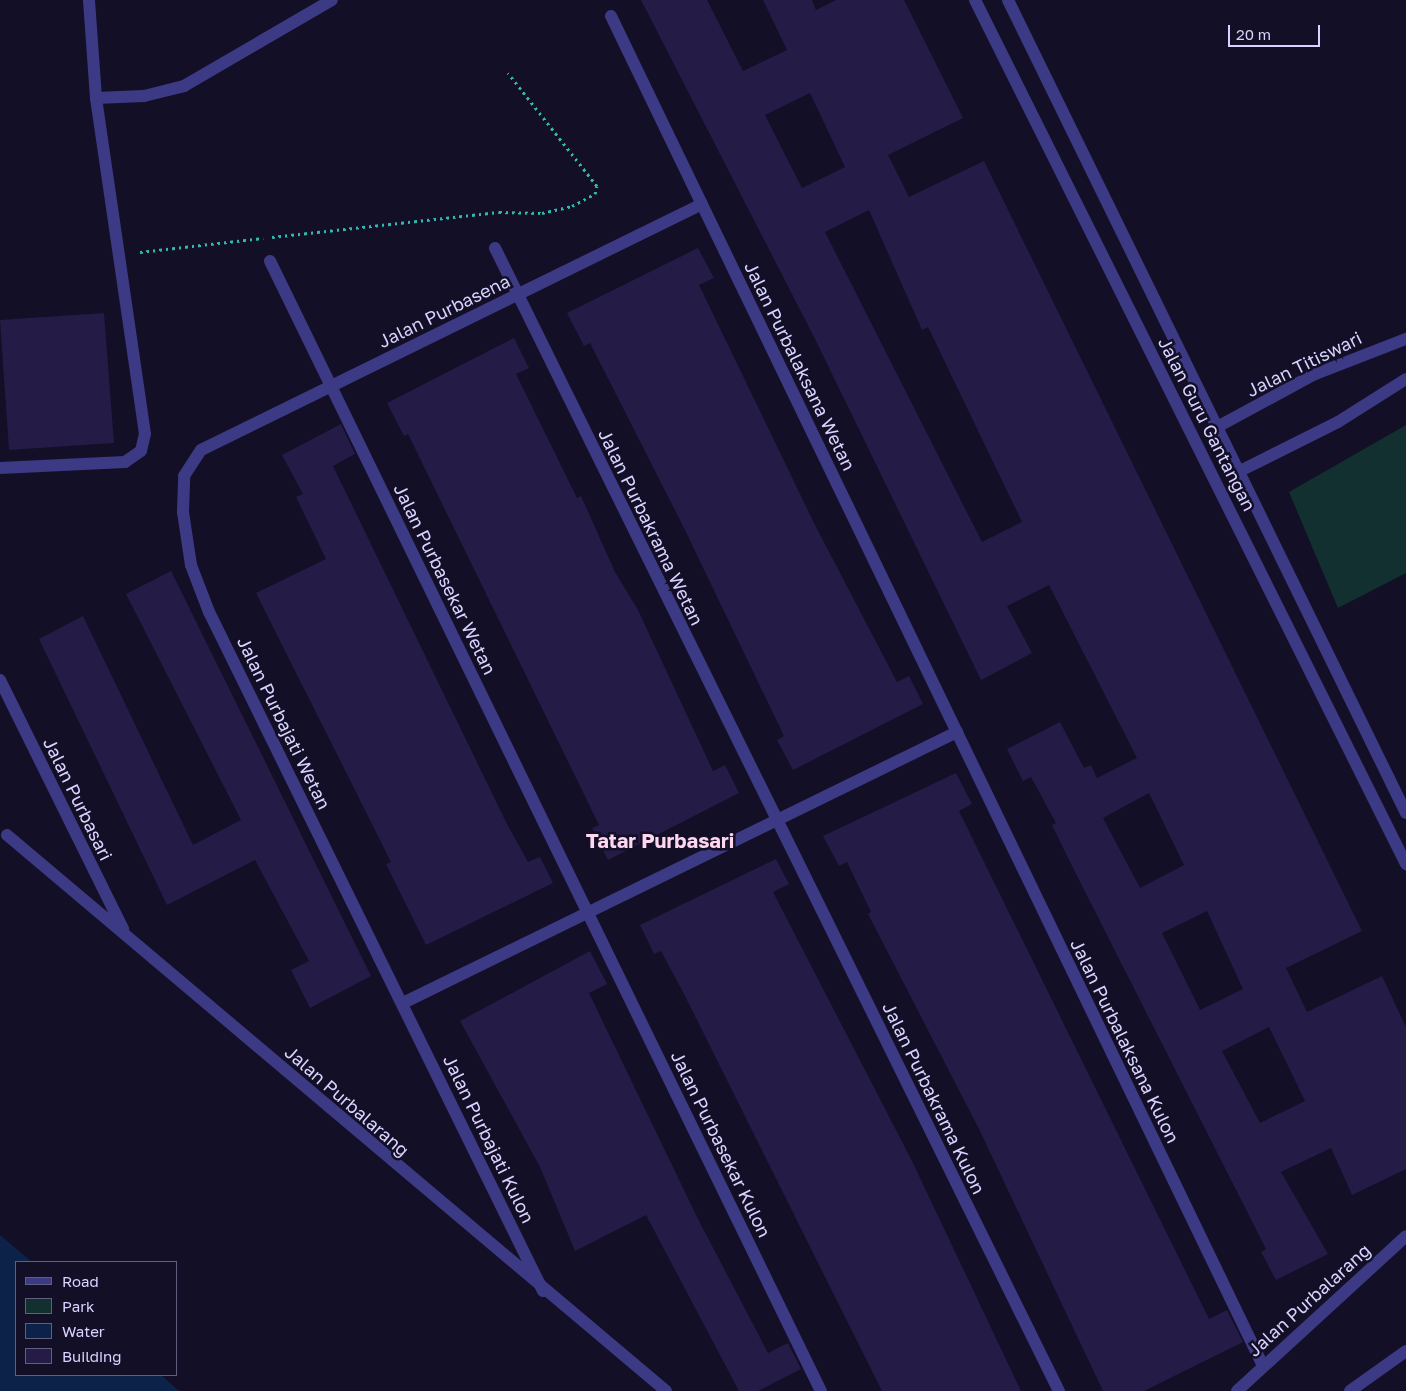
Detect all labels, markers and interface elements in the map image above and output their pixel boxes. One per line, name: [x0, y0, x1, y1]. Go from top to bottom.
scale bar: [1231, 15, 1324, 47]
text: 20 m: [1236, 25, 1271, 43]
street label: Jalan Purbalaksana Wetan: [740, 258, 860, 474]
street label: Jalan Purbasena: [375, 270, 513, 352]
street label: Jalan Titiswari: [1243, 327, 1365, 401]
street label: Jalan Guru Gantangan: [1154, 333, 1260, 515]
street label: Jalan Purbakrama Wetan: [594, 425, 708, 629]
street label: Jalan Purbasekar Wetan: [389, 480, 501, 678]
street label: Jalan Purbajati Wetan: [233, 633, 335, 813]
street label: Jalan Purbasari: [39, 734, 117, 864]
district label: Tatar Purbasari: [586, 828, 734, 852]
street label: Jalan Purbalaksana Kulon: [1066, 935, 1184, 1147]
street label: Jalan Purbakrama Kulon: [878, 999, 990, 1197]
street label: Jalan Purbalarang: [280, 1041, 414, 1161]
street label: Jalan Purbasekar Kulon: [666, 1047, 776, 1241]
street label: Jalan Purbajati Kulon: [439, 1051, 539, 1227]
street label: Jalan Purbalarang: [1243, 1239, 1375, 1361]
legend: [15, 1261, 178, 1376]
text: Road: [62, 1272, 99, 1290]
text: Park: [62, 1297, 94, 1315]
text: Water: [62, 1322, 105, 1340]
text: Building: [62, 1347, 122, 1365]

